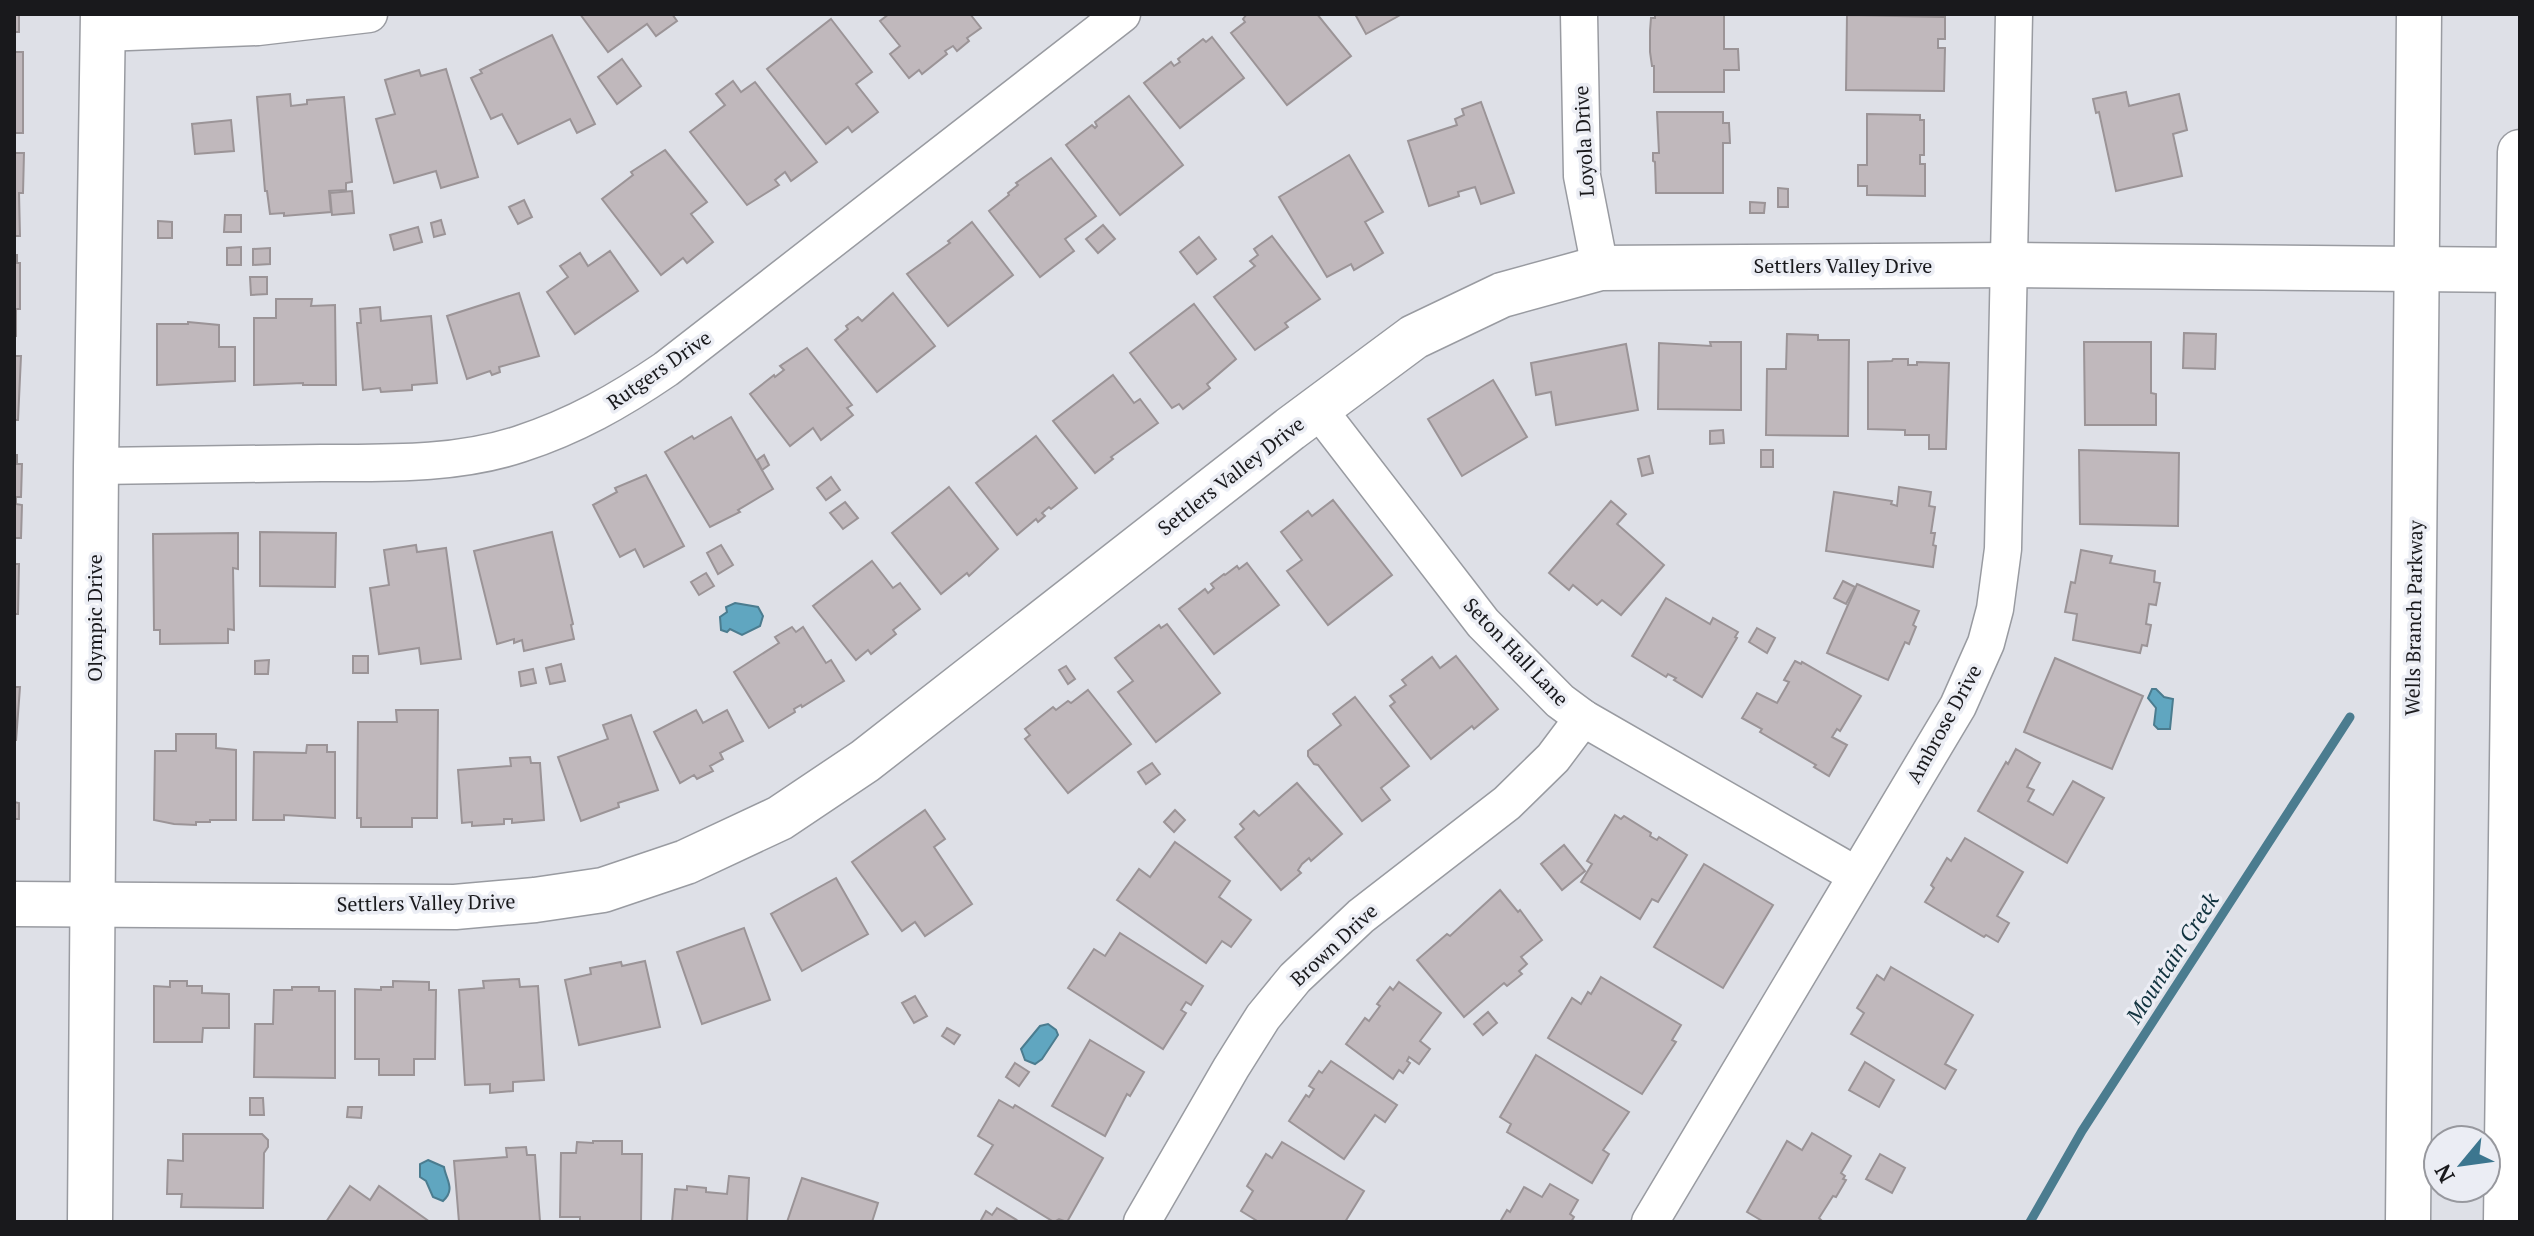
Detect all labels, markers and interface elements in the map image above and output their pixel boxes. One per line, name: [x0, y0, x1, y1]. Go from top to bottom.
street label: Loyola Drive: [1567, 85, 1600, 197]
street label: Settlers Valley Drive: [1754, 252, 1932, 279]
street label: Rutgers Drive: [601, 324, 716, 415]
street label: Settlers Valley Drive: [1152, 410, 1309, 541]
street label: Wells Branch Parkway: [2398, 519, 2429, 716]
street label: Olympic Drive: [81, 554, 108, 682]
street label: Seton Hall Lane: [1458, 592, 1575, 712]
street label: Ambrose Drive: [1900, 660, 1987, 788]
street label: Settlers Valley Drive: [336, 887, 516, 918]
water label: Mountain Creek: [2118, 887, 2225, 1029]
street label: Brown Drive: [1284, 897, 1383, 992]
north arrow: [2422, 1124, 2502, 1204]
text: N: [2427, 1159, 2461, 1188]

